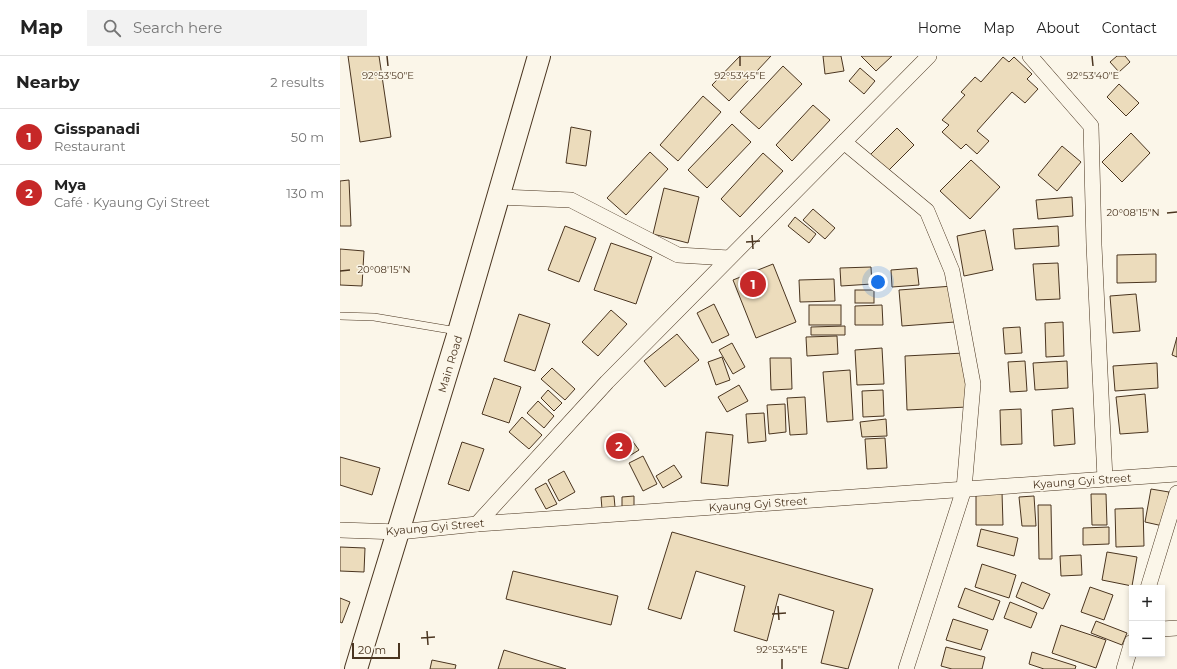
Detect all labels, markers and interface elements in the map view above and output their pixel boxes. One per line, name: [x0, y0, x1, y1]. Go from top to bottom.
search box: [87, 10, 367, 46]
text: Map: [20, 16, 63, 39]
icon: search: [101, 17, 123, 39]
text: Search here: [133, 18, 222, 37]
text: Home: [918, 19, 961, 37]
text: Map: [983, 19, 1014, 37]
text: About: [1036, 19, 1080, 37]
text: Contact: [1102, 19, 1157, 37]
text: 92°53'50"E: [362, 69, 414, 82]
text: 92°53'45"E: [714, 69, 766, 82]
text: 92°53'40"E: [1067, 69, 1120, 82]
text: Nearby: [16, 72, 80, 92]
text: 2 results: [270, 74, 324, 90]
text: Gisspanadi: [54, 119, 140, 138]
text: 1: [26, 129, 32, 145]
text: 50 m: [291, 129, 324, 145]
text: Restaurant: [54, 138, 125, 154]
text: Mya: [54, 175, 86, 194]
text: 2: [25, 185, 33, 201]
text: 130 m: [286, 185, 324, 201]
text: Café · Kyaung Gyi Street: [54, 194, 210, 210]
text: 20°08'15"N: [1106, 206, 1160, 219]
text: 20°08'15"N: [357, 263, 411, 276]
pin: 1: [740, 269, 766, 299]
your location: [868, 272, 888, 292]
street label: Main Road: [435, 334, 465, 394]
pin: 2: [606, 431, 632, 461]
street label: Kyaung Gyi Street: [1032, 471, 1132, 491]
street label: Kyaung Gyi Street: [708, 494, 808, 514]
street label: Kyaung Gyi Street: [385, 516, 485, 538]
map controls: [1129, 585, 1165, 657]
button: +: [1129, 585, 1165, 621]
button: −: [1129, 621, 1165, 657]
scale bar: [352, 641, 400, 660]
text: 20 m: [358, 643, 386, 657]
text: 92°53'45"E: [756, 643, 808, 656]

